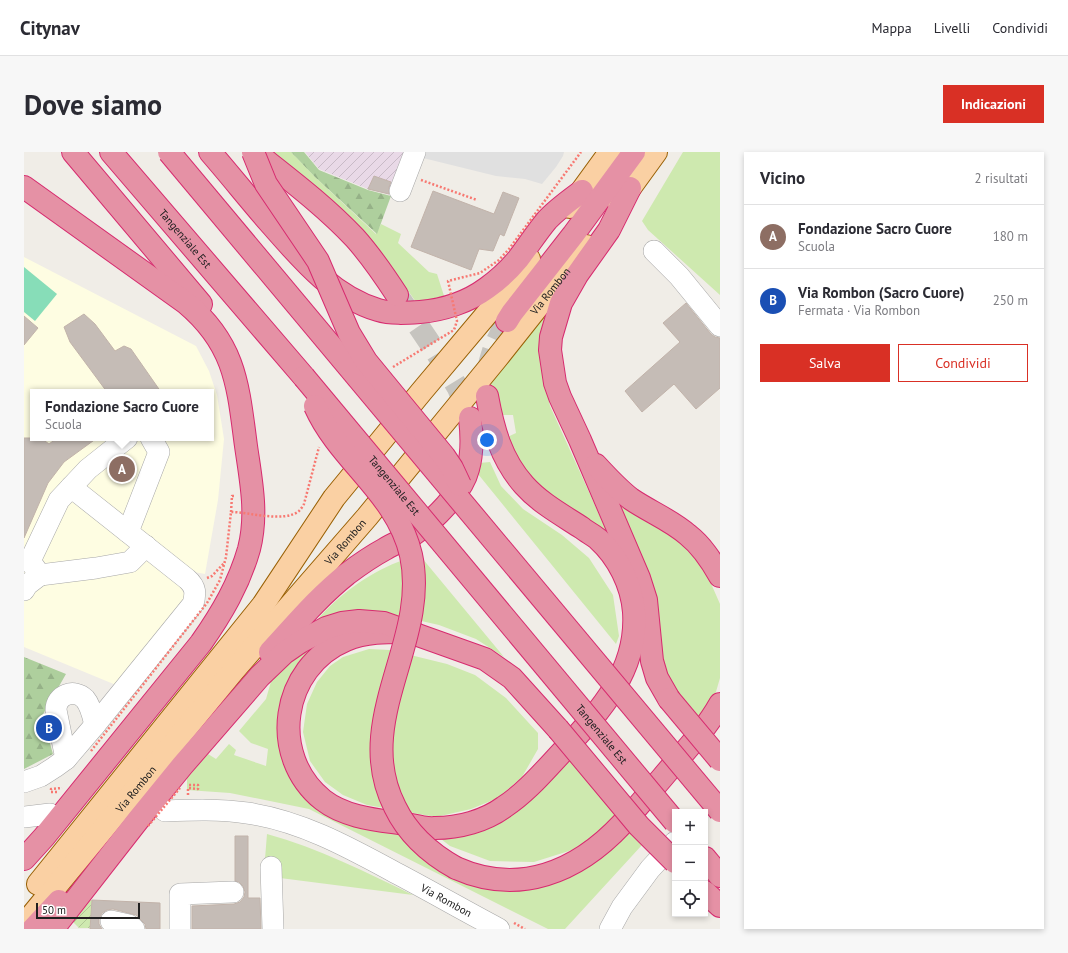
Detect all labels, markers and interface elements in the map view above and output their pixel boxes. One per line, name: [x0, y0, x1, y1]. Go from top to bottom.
text: Citynav: [20, 16, 80, 40]
text: Mappa: [872, 19, 912, 37]
text: Livelli: [934, 19, 970, 37]
text: Condividi: [992, 19, 1048, 37]
button: Indicazioni: [943, 85, 1044, 123]
text: Dove siamo: [24, 86, 162, 123]
text: Vicino: [760, 167, 805, 189]
text: 2 risultati: [975, 170, 1028, 187]
street label: Tangenziale Est: [156, 206, 215, 271]
text: Fondazione Sacro Cuore: [798, 219, 952, 238]
text: A: [769, 228, 777, 245]
text: 180 m: [993, 228, 1028, 245]
text: Scuola: [798, 238, 835, 255]
street label: Via Rombon: [527, 265, 573, 318]
text: Via Rombon (Sacro Cuore): [798, 283, 964, 302]
text: B: [769, 292, 777, 309]
text: 250 m: [993, 292, 1028, 309]
text: Fermata · Via Rombon: [798, 302, 920, 319]
button: Salva: [760, 344, 890, 382]
button: Condividi: [898, 344, 1028, 382]
popup: [30, 389, 214, 441]
text: Fondazione Sacro Cuore: [45, 397, 199, 416]
text: Scuola: [45, 416, 82, 433]
your location: [477, 430, 497, 450]
street label: Tangenziale Est: [365, 453, 423, 518]
pin: A: [109, 454, 135, 484]
street label: Via Rombon: [321, 516, 369, 569]
street label: Tangenziale Est: [573, 701, 631, 767]
pin: B: [36, 713, 62, 743]
street label: Via Rombon: [112, 763, 159, 816]
map controls: [672, 809, 708, 917]
button: +: [672, 809, 708, 845]
button: −: [672, 845, 708, 881]
street label: Via Rombon: [418, 880, 474, 920]
button: locate: [672, 881, 708, 917]
scale bar: [36, 901, 140, 920]
text: 50 m: [42, 903, 66, 917]

